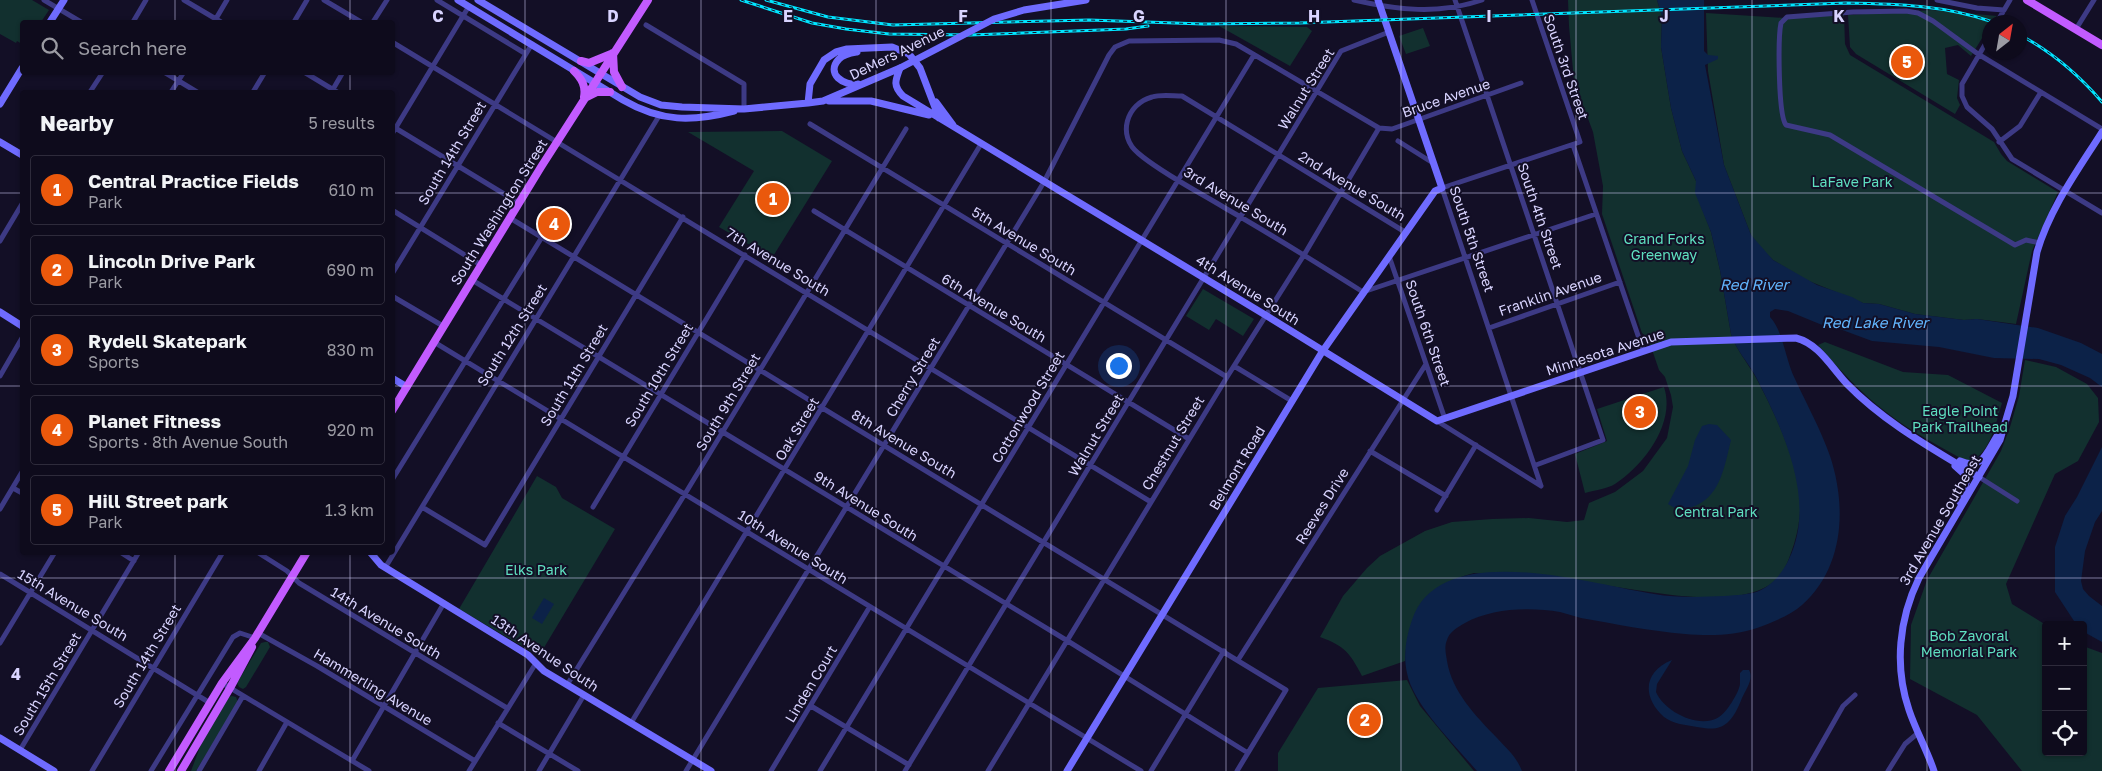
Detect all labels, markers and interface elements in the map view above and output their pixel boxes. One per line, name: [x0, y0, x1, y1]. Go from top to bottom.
text: C: [432, 6, 444, 26]
text: D: [607, 6, 619, 26]
text: E: [783, 6, 793, 26]
text: F: [958, 6, 968, 26]
text: G: [1133, 6, 1145, 26]
text: H: [1308, 6, 1320, 26]
text: I: [1486, 6, 1492, 26]
text: J: [1659, 6, 1669, 26]
text: K: [1833, 6, 1845, 26]
street label: South 3rd Street: [1540, 12, 1593, 122]
north arrow: [1982, 15, 2027, 60]
search box: [20, 20, 395, 75]
street label: DeMers Avenue: [846, 22, 947, 83]
icon: search: [38, 34, 66, 62]
text: Search here: [78, 36, 187, 59]
pin: 5: [1891, 43, 1923, 81]
street label: Walnut Street: [1274, 45, 1337, 133]
street label: Bruce Avenue: [1400, 75, 1492, 121]
street label: South 14th Street: [414, 98, 489, 208]
text: Nearby: [40, 110, 114, 136]
text: 5 results: [309, 113, 375, 133]
street label: South Washington Street: [447, 136, 551, 288]
street label: 2nd Avenue South: [1296, 147, 1409, 224]
street label: South 4th Street: [1514, 160, 1567, 271]
street label: 3rd Avenue South: [1181, 163, 1291, 238]
text: Central Practice Fields: [88, 169, 299, 192]
park label: LaFave Park: [1811, 173, 1893, 190]
text: 1: [53, 180, 61, 200]
text: 610 m: [328, 180, 374, 200]
pin: 1: [757, 180, 789, 218]
street label: South 5th Street: [1446, 184, 1499, 294]
text: Park: [88, 192, 123, 212]
street label: 5th Avenue South: [969, 203, 1080, 278]
pin: 4: [538, 205, 570, 243]
street label: 7th Avenue South: [723, 224, 833, 299]
park label: Grand Forks Greenway: [1623, 230, 1705, 263]
text: Lincoln Drive Park: [88, 249, 256, 272]
street label: 4th Avenue South: [1193, 251, 1303, 328]
text: 2: [52, 260, 62, 280]
text: 690 m: [327, 260, 374, 280]
street label: Franklin Avenue: [1496, 268, 1604, 319]
street label: 6th Avenue South: [939, 270, 1050, 346]
text: Park: [88, 272, 123, 292]
water label: Red River: [1720, 275, 1790, 293]
street label: South 6th Street: [1402, 278, 1455, 388]
street label: South 12th Street: [473, 280, 550, 389]
water label: Red Lake River: [1822, 313, 1930, 331]
street label: South 10th Street: [621, 320, 696, 430]
street label: South 11th Street: [536, 321, 611, 429]
street label: Minnesota Avenue: [1544, 324, 1666, 379]
text: Rydell Skatepark: [88, 329, 247, 352]
street label: Cherry Street: [882, 334, 943, 420]
text: 3: [52, 340, 62, 360]
text: 830 m: [327, 340, 374, 360]
street label: Cottonwood Street: [987, 348, 1068, 466]
street label: South 9th Street: [692, 350, 763, 454]
text: Sports: [88, 352, 139, 372]
your location: [1106, 353, 1132, 379]
street label: Walnut Street: [1064, 391, 1127, 479]
street label: Chestnut Street: [1138, 393, 1207, 493]
pin: 3: [1624, 393, 1656, 431]
street label: Oak Street: [771, 394, 822, 464]
park label: Eagle Point Park Trailhead: [1912, 402, 2008, 435]
street label: 8th Avenue South: [849, 406, 960, 482]
text: Planet Fitness: [88, 409, 221, 432]
text: 4: [52, 420, 62, 440]
text: 920 m: [327, 420, 374, 440]
street label: Belmont Road: [1205, 423, 1268, 513]
text: Sports · 8th Avenue South: [88, 432, 288, 452]
street label: 3rd Avenue Southeast: [1895, 452, 1984, 588]
street label: Reeves Drive: [1291, 464, 1352, 547]
street label: 9th Avenue South: [811, 467, 921, 544]
text: Hill Street park: [88, 489, 228, 512]
text: 5: [52, 500, 62, 520]
text: 1.3 km: [325, 500, 374, 520]
park label: Central Park: [1674, 503, 1758, 520]
street label: 10th Avenue South: [735, 506, 851, 587]
text: Park: [88, 512, 123, 532]
park label: Elks Park: [505, 561, 567, 578]
street label: 15th Avenue South: [15, 565, 131, 644]
street label: 14th Avenue South: [328, 583, 445, 662]
street label: South 14th Street: [109, 601, 184, 711]
street label: 13th Avenue South: [488, 610, 602, 695]
map controls: [2042, 621, 2087, 756]
button: +: [2042, 621, 2087, 666]
park label: Bob Zavoral Memorial Park: [1921, 627, 2017, 660]
street label: South 15th Street: [9, 629, 84, 739]
street label: Linden Court: [781, 642, 840, 725]
street label: Hammerling Avenue: [311, 644, 436, 729]
text: 4: [11, 664, 21, 684]
button: −: [2042, 666, 2087, 711]
pin: 2: [1349, 701, 1381, 739]
button: locate: [2042, 711, 2087, 756]

